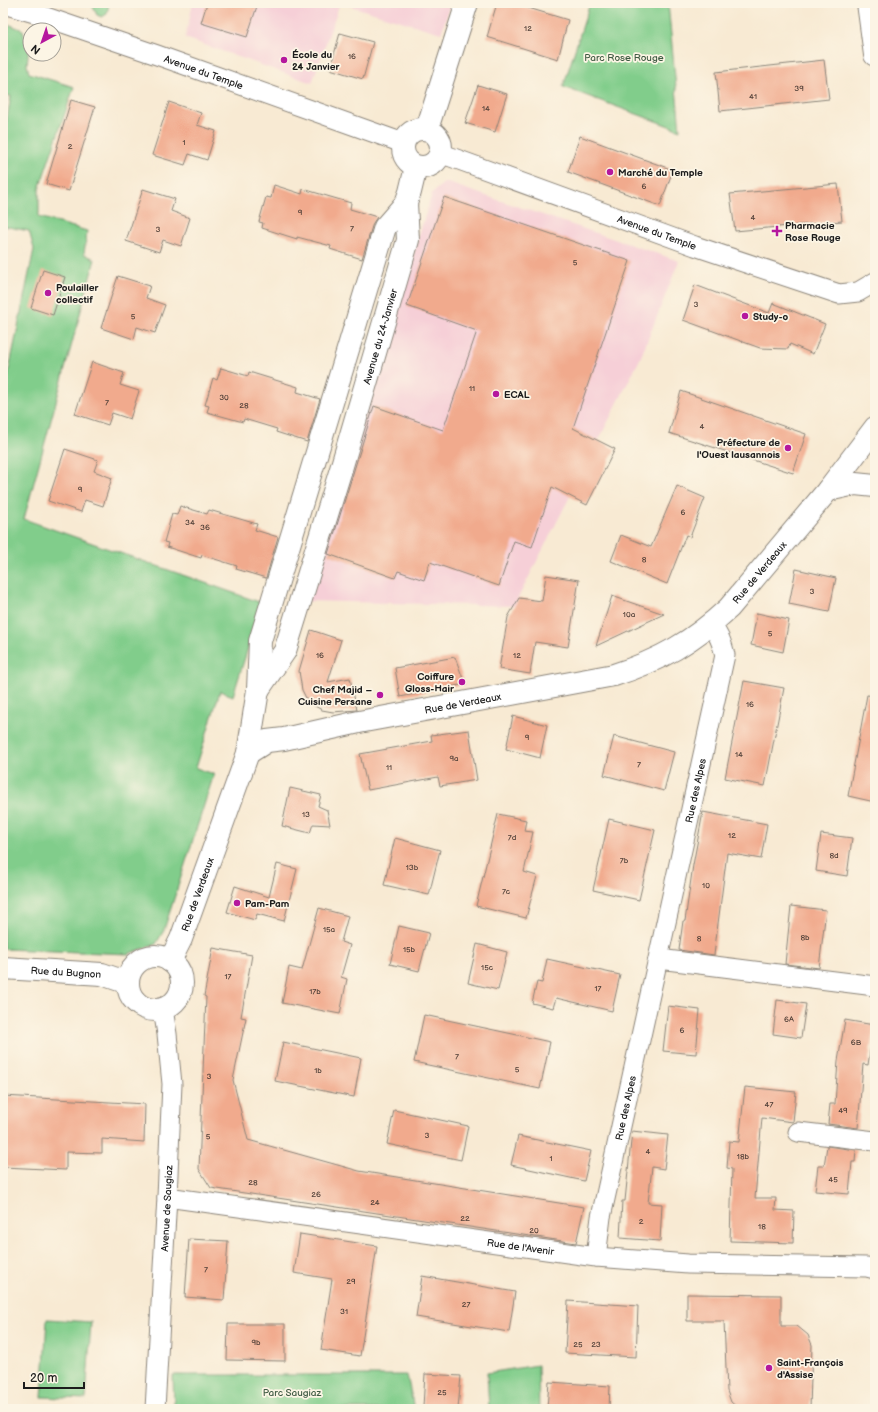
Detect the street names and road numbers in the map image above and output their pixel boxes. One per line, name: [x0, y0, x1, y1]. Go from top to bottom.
street label: Avenue du Temple: [162, 53, 245, 92]
street label: Avenue du Temple: [616, 213, 698, 253]
street label: Avenue du 24-Janvier: [361, 287, 401, 386]
street label: Rue de Verdeaux: [730, 539, 790, 606]
street label: Rue de Verdeaux: [424, 691, 503, 717]
street label: Rue des Alpes: [683, 757, 709, 824]
street label: Rue de Verdeaux: [179, 856, 217, 933]
street label: Rue du Bugnon: [30, 965, 102, 981]
street label: Rue des Alpes: [613, 1075, 639, 1142]
street label: Avenue de Saugiaz: [159, 1165, 175, 1252]
street label: Rue de l'Avenir: [486, 1237, 555, 1258]

